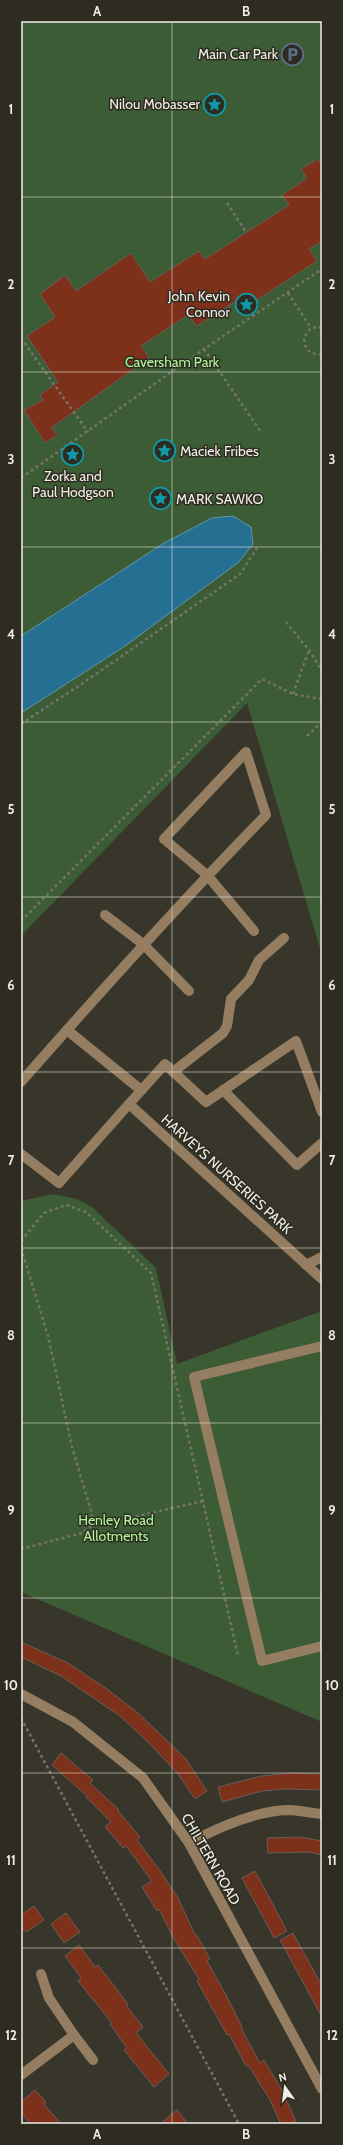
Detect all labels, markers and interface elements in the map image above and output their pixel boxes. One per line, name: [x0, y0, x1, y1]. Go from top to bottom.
text: A: [93, 3, 102, 19]
text: B: [242, 3, 250, 19]
parking icon: Main Car Park: [280, 41, 306, 67]
place label: Main Car Park: [198, 45, 279, 63]
place icon: Nilou Mobasser: [202, 91, 228, 117]
place label: Nilou Mobasser: [109, 95, 201, 113]
text: 1: [9, 101, 13, 117]
text: 1: [330, 101, 334, 117]
text: 2: [8, 276, 15, 292]
text: 2: [329, 276, 336, 292]
place label: John Kevin Connor: [167, 287, 231, 321]
place icon: John Kevin Connor: [233, 291, 259, 317]
park label: Caversham Park: [125, 353, 220, 371]
place icon: Maciek Fribes: [151, 438, 177, 464]
place icon: Zorka and Paul Hodgson: [60, 441, 86, 467]
place label: Maciek Fribes: [180, 442, 259, 460]
text: 3: [7, 451, 15, 467]
text: 3: [328, 451, 336, 467]
place label: Zorka and Paul Hodgson: [32, 467, 114, 501]
place icon: MARK SAWKO: [147, 486, 173, 512]
place label: MARK SAWKO: [176, 490, 264, 508]
text: 4: [7, 626, 15, 642]
text: 4: [328, 626, 336, 642]
text: 5: [8, 801, 15, 817]
text: 5: [329, 801, 336, 817]
text: 6: [7, 977, 15, 993]
text: 6: [328, 977, 336, 993]
street label: HARVEYS NURSERIES PARK: [158, 1110, 296, 1238]
text: 7: [8, 1152, 15, 1168]
text: 7: [329, 1152, 336, 1168]
text: 8: [7, 1327, 15, 1343]
text: 8: [328, 1327, 336, 1343]
text: 9: [7, 1502, 15, 1518]
text: 9: [328, 1502, 336, 1518]
park label: Henley Road Allotments: [78, 1511, 154, 1545]
text: 10: [4, 1677, 18, 1693]
text: 10: [325, 1677, 339, 1693]
street label: CHILTERN ROAD: [178, 1810, 244, 1908]
text: 11: [6, 1852, 16, 1868]
text: 11: [327, 1852, 337, 1868]
text: 12: [5, 2027, 17, 2043]
text: 12: [326, 2027, 338, 2043]
north arrow: [265, 2067, 305, 2107]
text: N: [277, 2070, 288, 2085]
text: A: [93, 2126, 102, 2142]
text: B: [242, 2126, 250, 2142]

